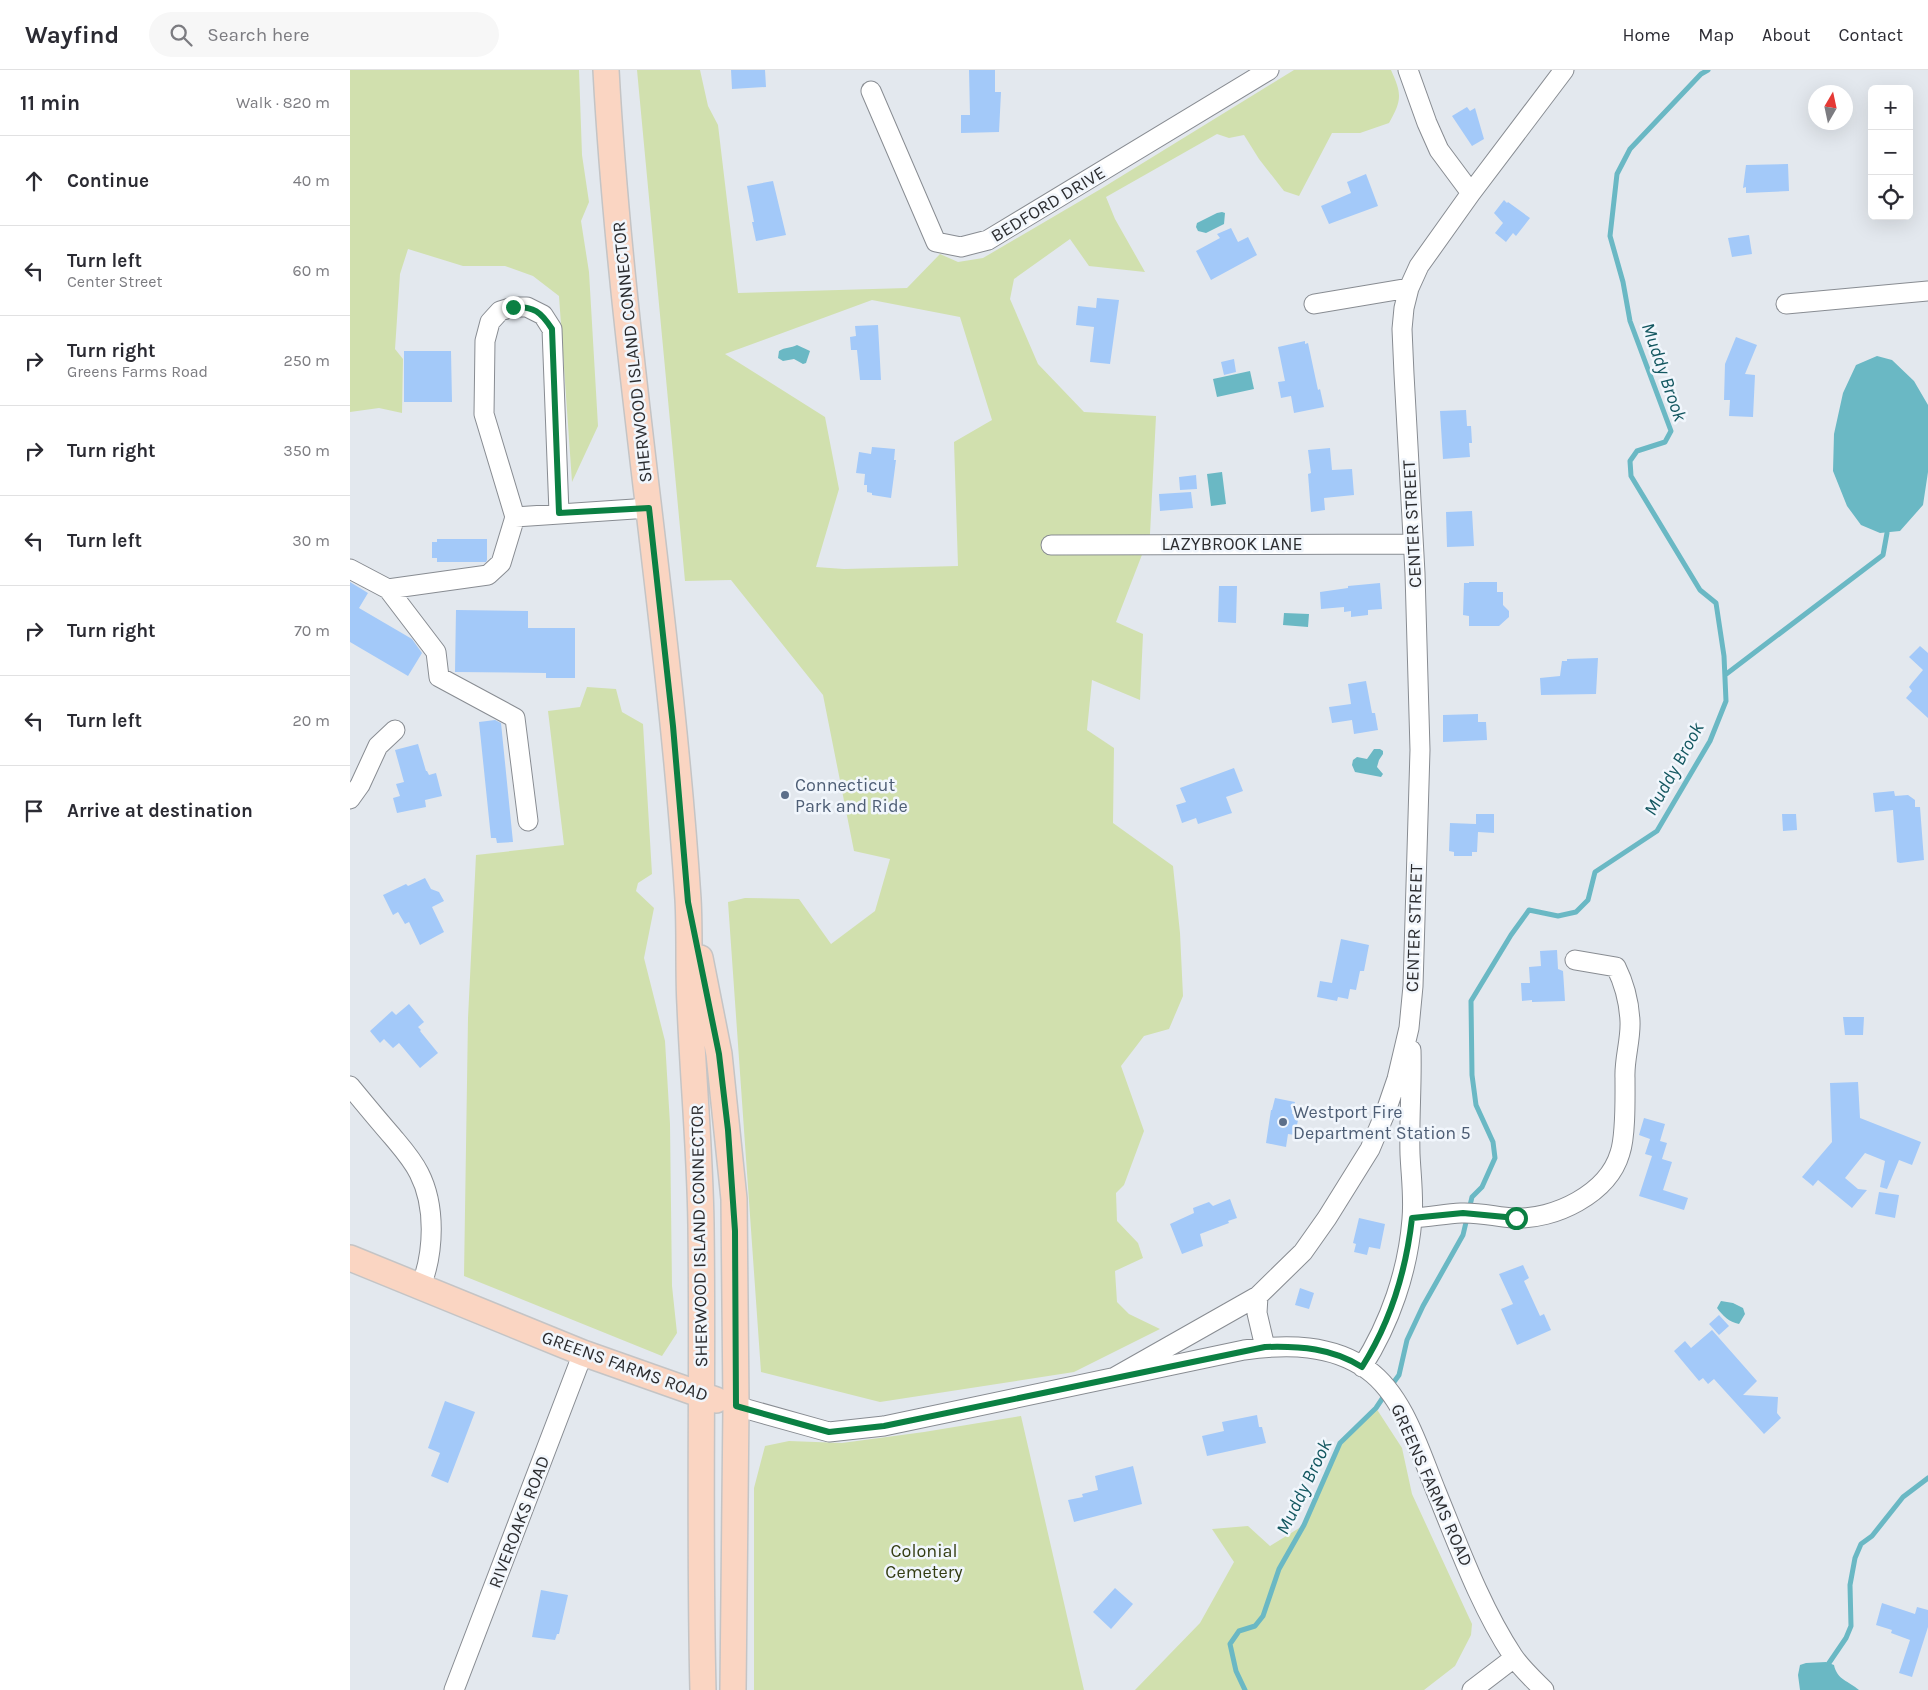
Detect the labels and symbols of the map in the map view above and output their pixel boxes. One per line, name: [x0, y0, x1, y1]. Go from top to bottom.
north arrow: [1808, 85, 1853, 130]
street label: BEDFORD DRIVE: [987, 161, 1109, 247]
street label: SHERWOOD ISLAND CONNECTOR: [607, 220, 657, 484]
route end: [502, 296, 525, 319]
water label: Muddy Brook: [1637, 320, 1691, 425]
street label: CENTER STREET: [1398, 459, 1426, 589]
street label: LAZYBROOK LANE: [1161, 533, 1303, 555]
water label: Muddy Brook: [1639, 718, 1709, 819]
place label: Connecticut Park and Ride: [795, 774, 908, 817]
marker: Connecticut Park and Ride: [779, 789, 791, 801]
street label: CENTER STREET: [1401, 864, 1427, 992]
place label: Westport Fire Department Station 5: [1293, 1101, 1471, 1144]
street label: SHERWOOD ISLAND CONNECTOR: [686, 1104, 712, 1368]
marker: Westport Fire Department Station 5: [1277, 1116, 1289, 1128]
route start: [1505, 1207, 1528, 1230]
street label: GREENS FARMS ROAD: [539, 1326, 711, 1406]
street label: GREENS FARMS ROAD: [1386, 1400, 1478, 1570]
water label: Muddy Brook: [1272, 1436, 1337, 1538]
street label: RIVEROAKS ROAD: [484, 1453, 554, 1591]
park label: Colonial Cemetery: [885, 1540, 963, 1583]

